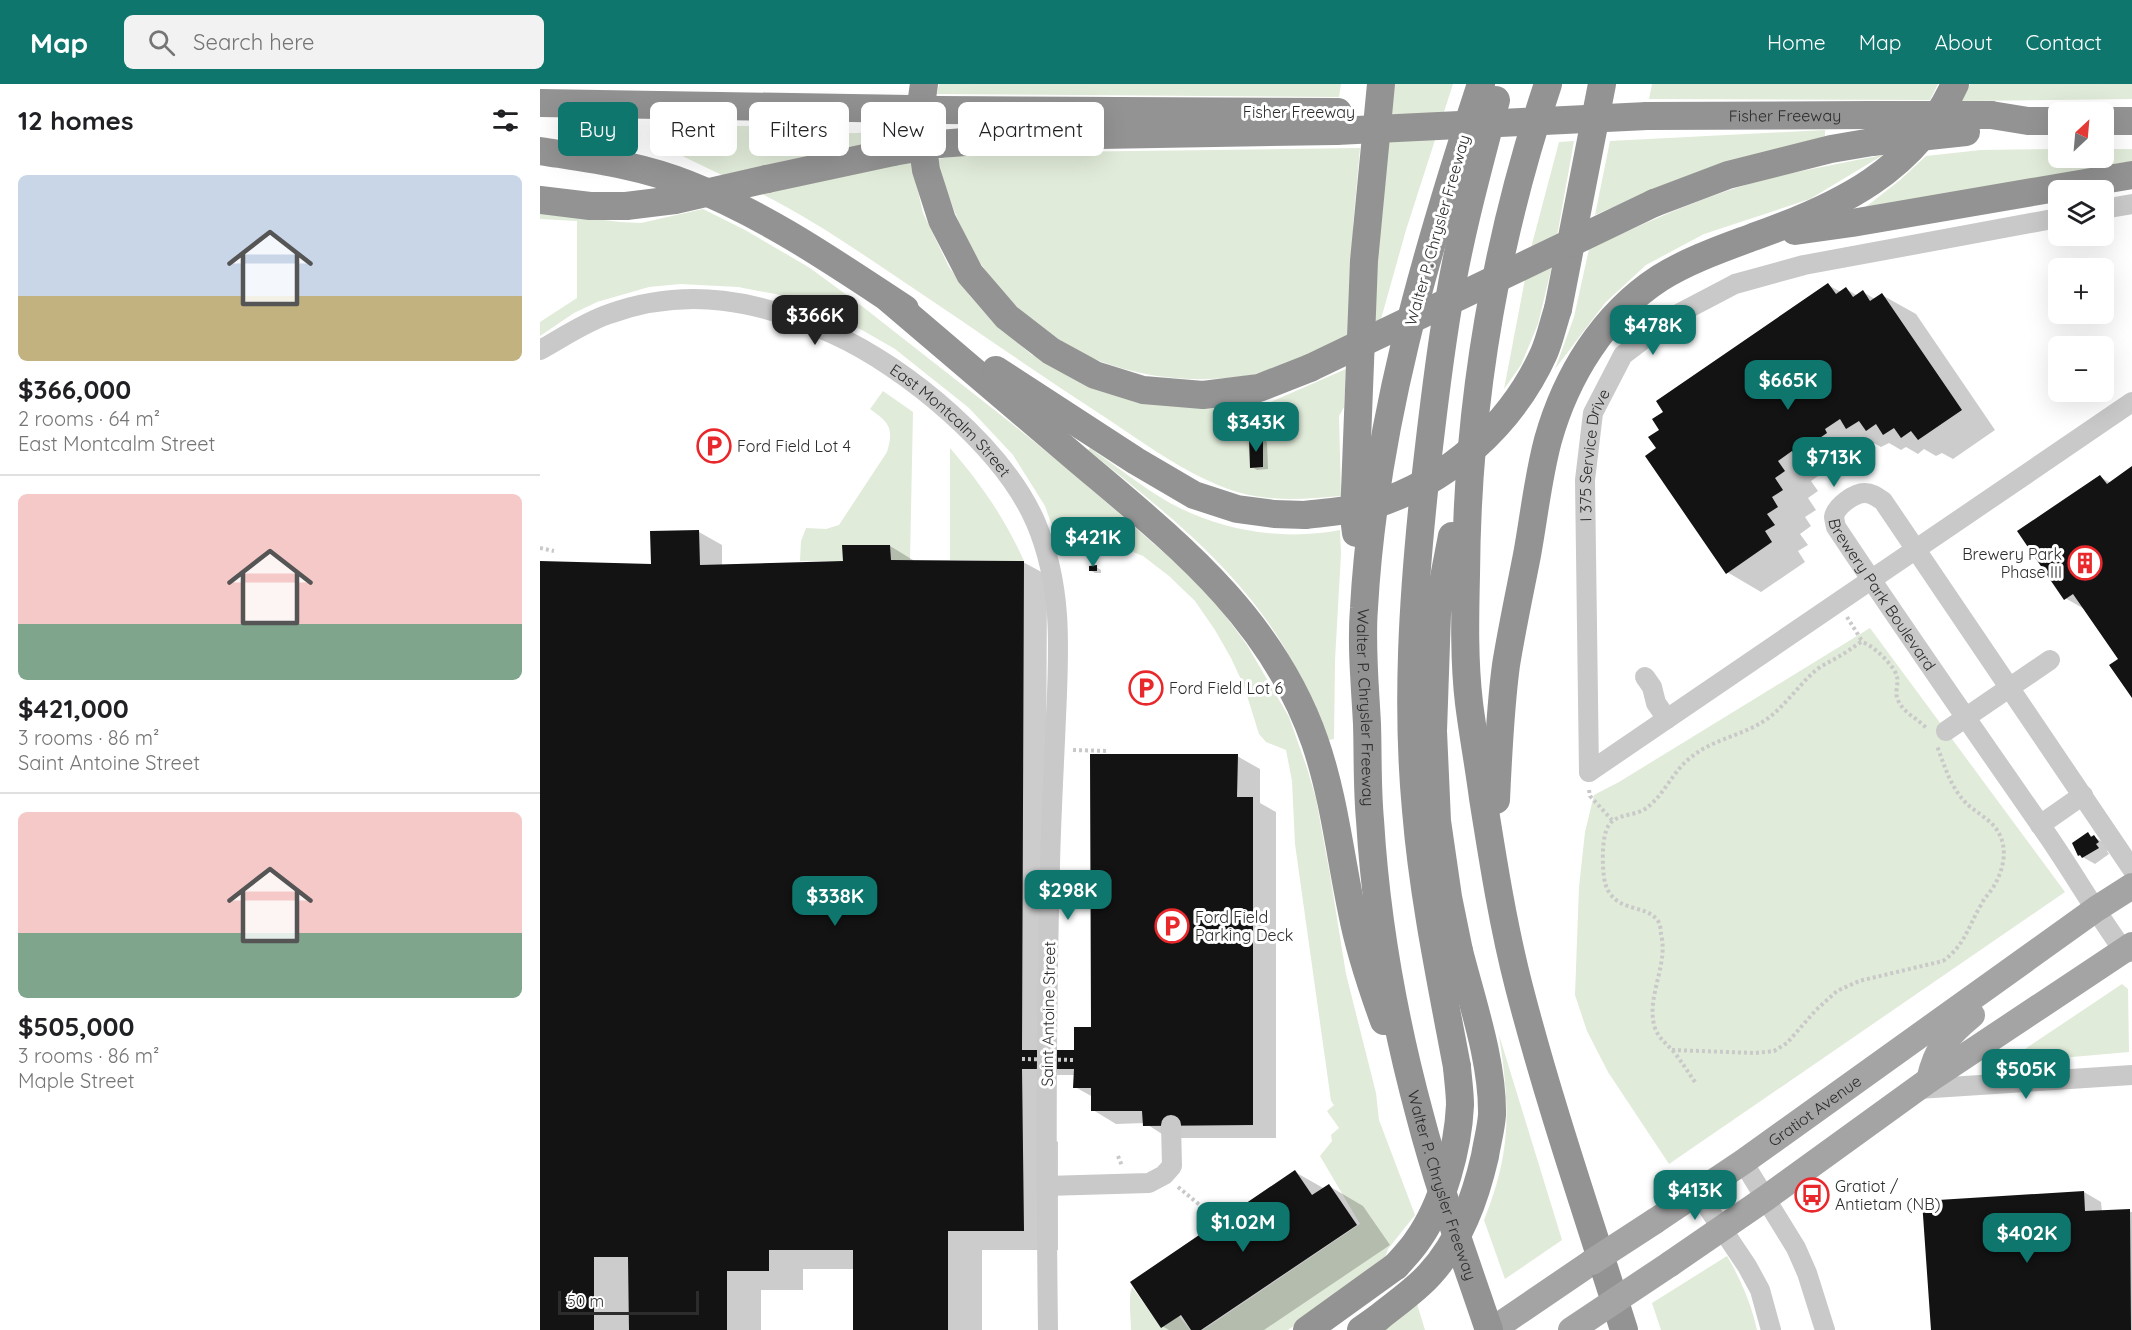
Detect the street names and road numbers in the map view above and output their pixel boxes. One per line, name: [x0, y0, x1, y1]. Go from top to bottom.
street label: Fisher Freeway: [1243, 102, 1355, 122]
street label: Fisher Freeway: [1729, 105, 1841, 126]
street label: Walter P. Chrysler Freeway: [1400, 132, 1474, 328]
street label: East Montcalm Street: [886, 359, 1015, 481]
street label: I 375 Service Drive: [1575, 385, 1614, 522]
street label: Brewery Park Boulevard: [1824, 517, 1940, 674]
street label: Walter P. Chrysler Freeway: [1353, 608, 1379, 807]
street label: Saint Antoine Street: [1037, 941, 1059, 1087]
street label: Gratiot Avenue: [1764, 1071, 1865, 1151]
street label: Walter P. Chrysler Freeway: [1404, 1088, 1481, 1283]

